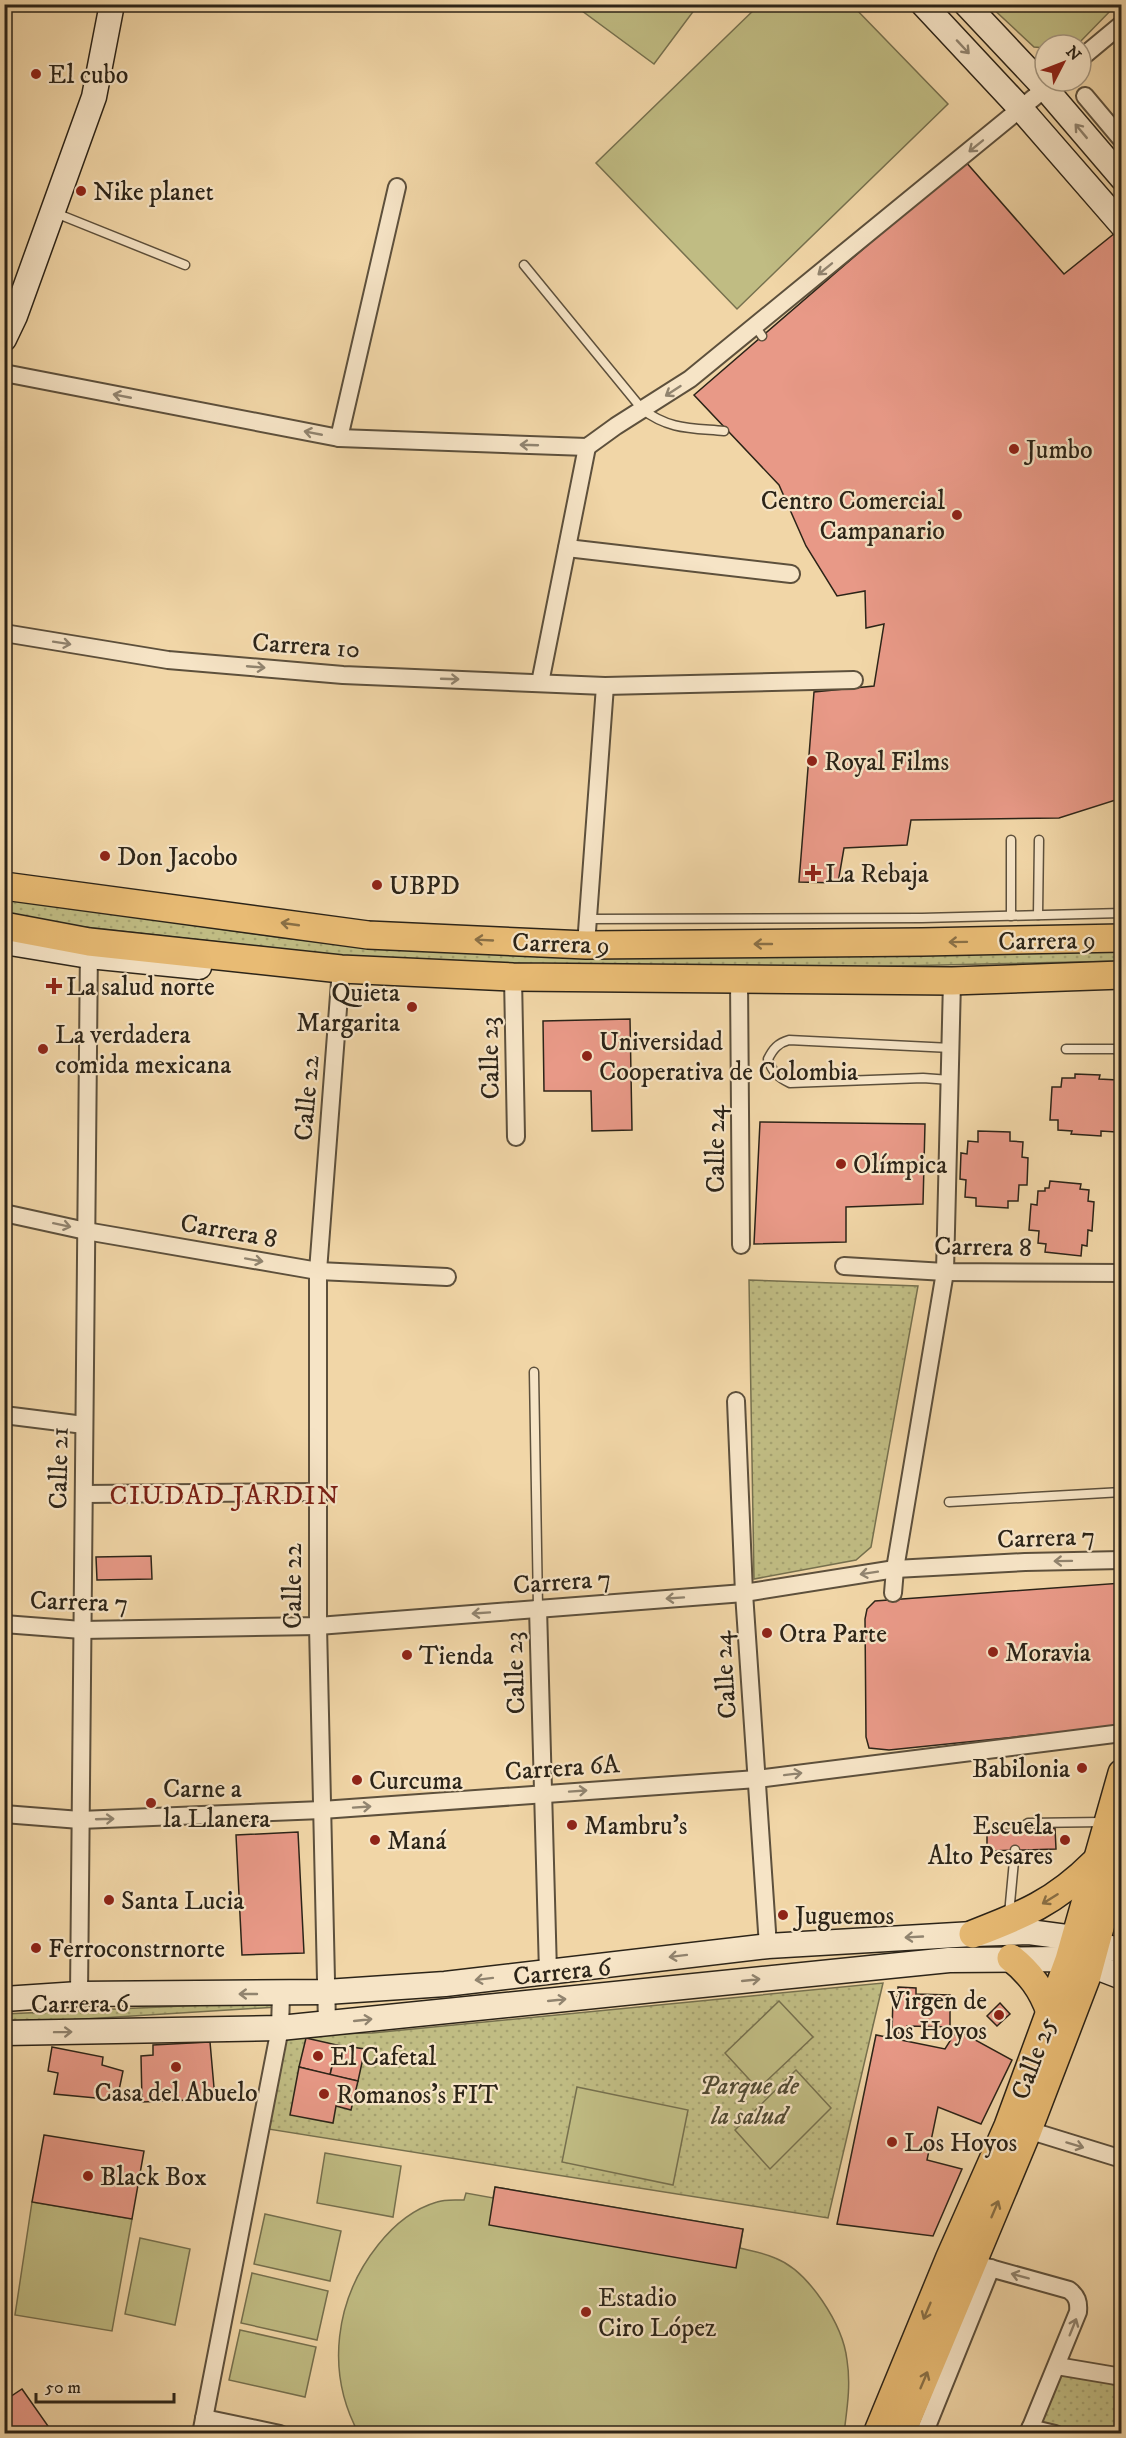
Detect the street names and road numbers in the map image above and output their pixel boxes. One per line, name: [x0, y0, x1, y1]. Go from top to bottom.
street label: Carrera 10: [251, 626, 361, 667]
street label: Carrera 9: [998, 924, 1096, 959]
street label: Carrera 9: [512, 926, 610, 963]
street label: Calle 23: [473, 1016, 508, 1100]
street label: Calle 22: [287, 1054, 328, 1142]
street label: Calle 24: [700, 1104, 733, 1193]
street label: Carrera 8: [178, 1207, 280, 1256]
street label: Carrera 8: [934, 1230, 1032, 1265]
street label: Calle 21: [42, 1426, 77, 1510]
street label: Carrera 7: [996, 1520, 1096, 1557]
street label: Calle 22: [277, 1543, 310, 1629]
street label: Carrera 7: [512, 1563, 612, 1602]
street label: Carrera 7: [29, 1584, 129, 1621]
street label: Calle 24: [706, 1629, 745, 1720]
street label: Calle 23: [498, 1631, 533, 1715]
street label: Carrera 6A: [504, 1748, 621, 1789]
street label: Carrera 6: [512, 1951, 614, 1994]
street label: Carrera 6: [31, 1987, 131, 2022]
street label: Calle 25: [1004, 2013, 1065, 2104]

